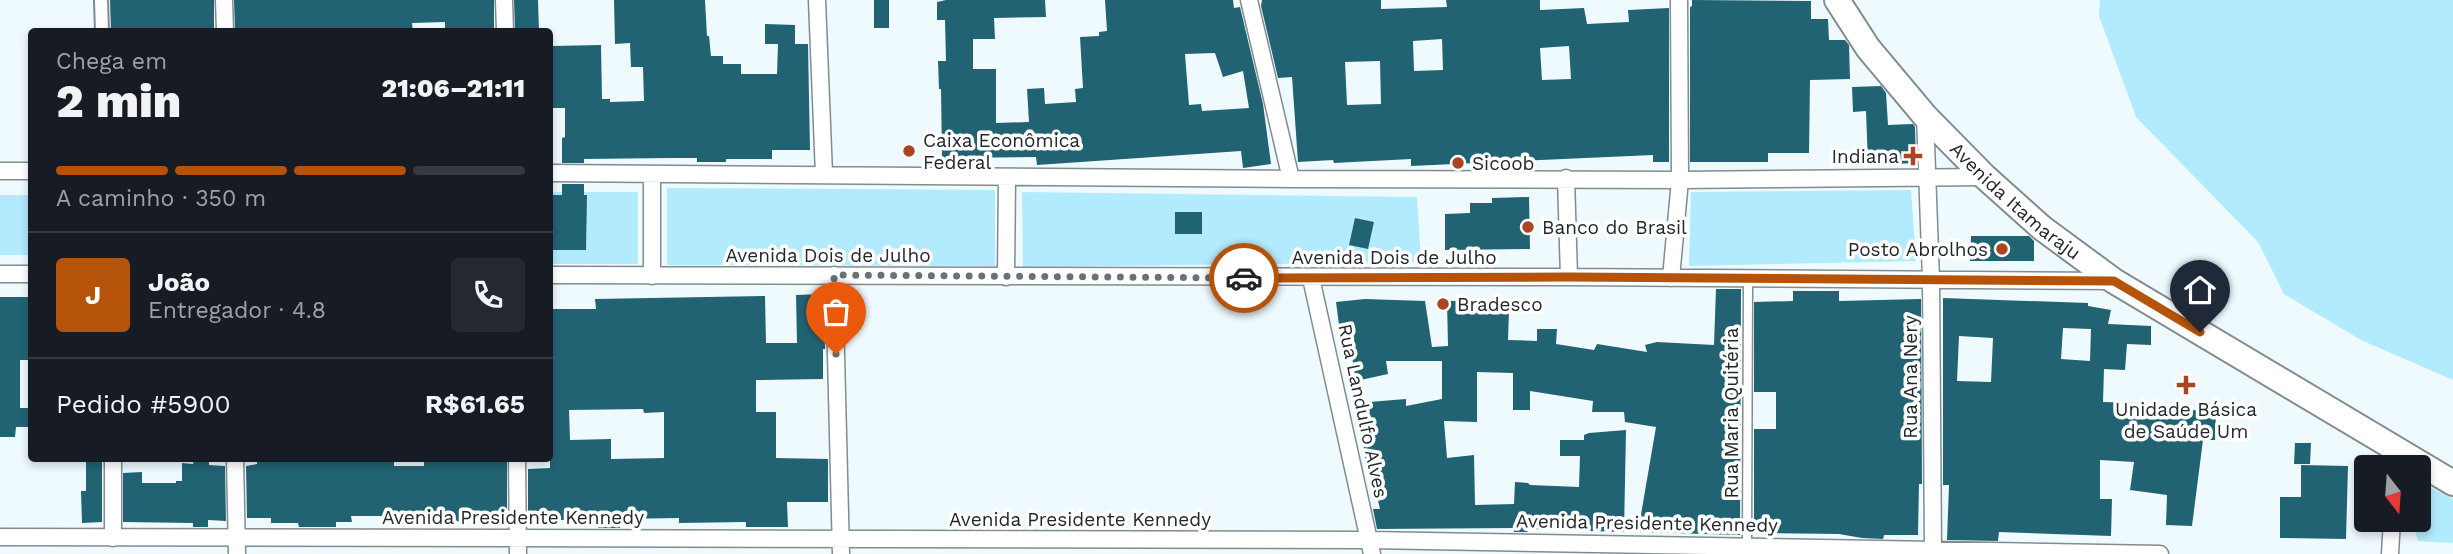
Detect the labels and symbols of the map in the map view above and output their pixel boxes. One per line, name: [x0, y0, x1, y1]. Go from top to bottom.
place label: Caixa Econômica Federal: [923, 129, 1080, 174]
street label: Avenida Itamaraju: [1945, 137, 2085, 264]
marker: Caixa Econômica Federal: [901, 143, 917, 159]
place label: Indiana: [1831, 145, 1899, 168]
marker: Indiana: [1905, 148, 1921, 164]
place label: Sicoob: [1472, 152, 1535, 175]
marker: Sicoob: [1450, 155, 1466, 171]
place label: Banco do Brasil: [1542, 216, 1687, 239]
marker: Banco do Brasil: [1520, 219, 1536, 235]
place label: Posto Abrolhos: [1848, 238, 1988, 261]
marker: Posto Abrolhos: [1994, 241, 2010, 257]
courier: [1209, 243, 1279, 313]
street label: Avenida Dois de Julho: [725, 244, 931, 267]
street label: Avenida Dois de Julho: [1291, 246, 1497, 269]
pin: [2170, 260, 2230, 332]
pin: [806, 282, 866, 354]
place label: Bradesco: [1457, 293, 1543, 316]
marker: Bradesco: [1435, 296, 1451, 312]
street label: Rua Ana Nery: [1899, 315, 1922, 439]
street label: Rua Landulfo Alves: [1333, 322, 1393, 500]
street label: Rua Maria Quitéria: [1720, 327, 1743, 498]
marker: Unidade Básica de Saúde Um: [2176, 375, 2196, 395]
place label: Unidade Básica de Saúde Um: [2115, 398, 2257, 443]
north arrow: [2354, 455, 2431, 532]
street label: Avenida Presidente Kennedy: [382, 506, 644, 529]
street label: Avenida Presidente Kennedy: [949, 508, 1211, 531]
street label: Avenida Presidente Kennedy: [1516, 509, 1778, 537]

